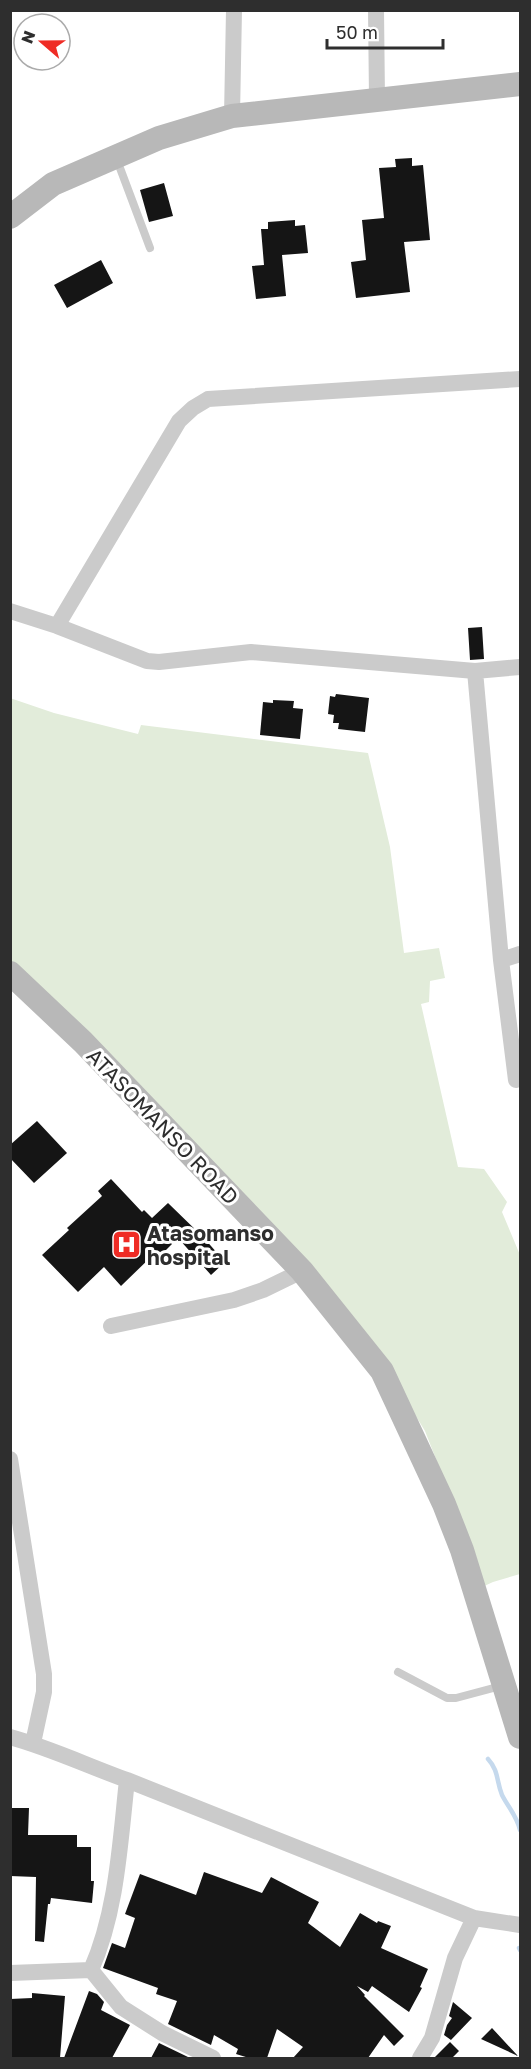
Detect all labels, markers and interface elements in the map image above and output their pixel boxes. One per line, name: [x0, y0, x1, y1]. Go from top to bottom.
north arrow: [12, 12, 72, 72]
scale bar: [327, 12, 442, 50]
text: 50 m: [336, 21, 378, 43]
text: N: [16, 28, 39, 46]
street label: ATASOMANSO ROAD: [82, 1042, 244, 1210]
place label: Atasomanso hospital: [147, 1220, 274, 1270]
hospital icon: Atasomanso hospital: [110, 1229, 142, 1261]

